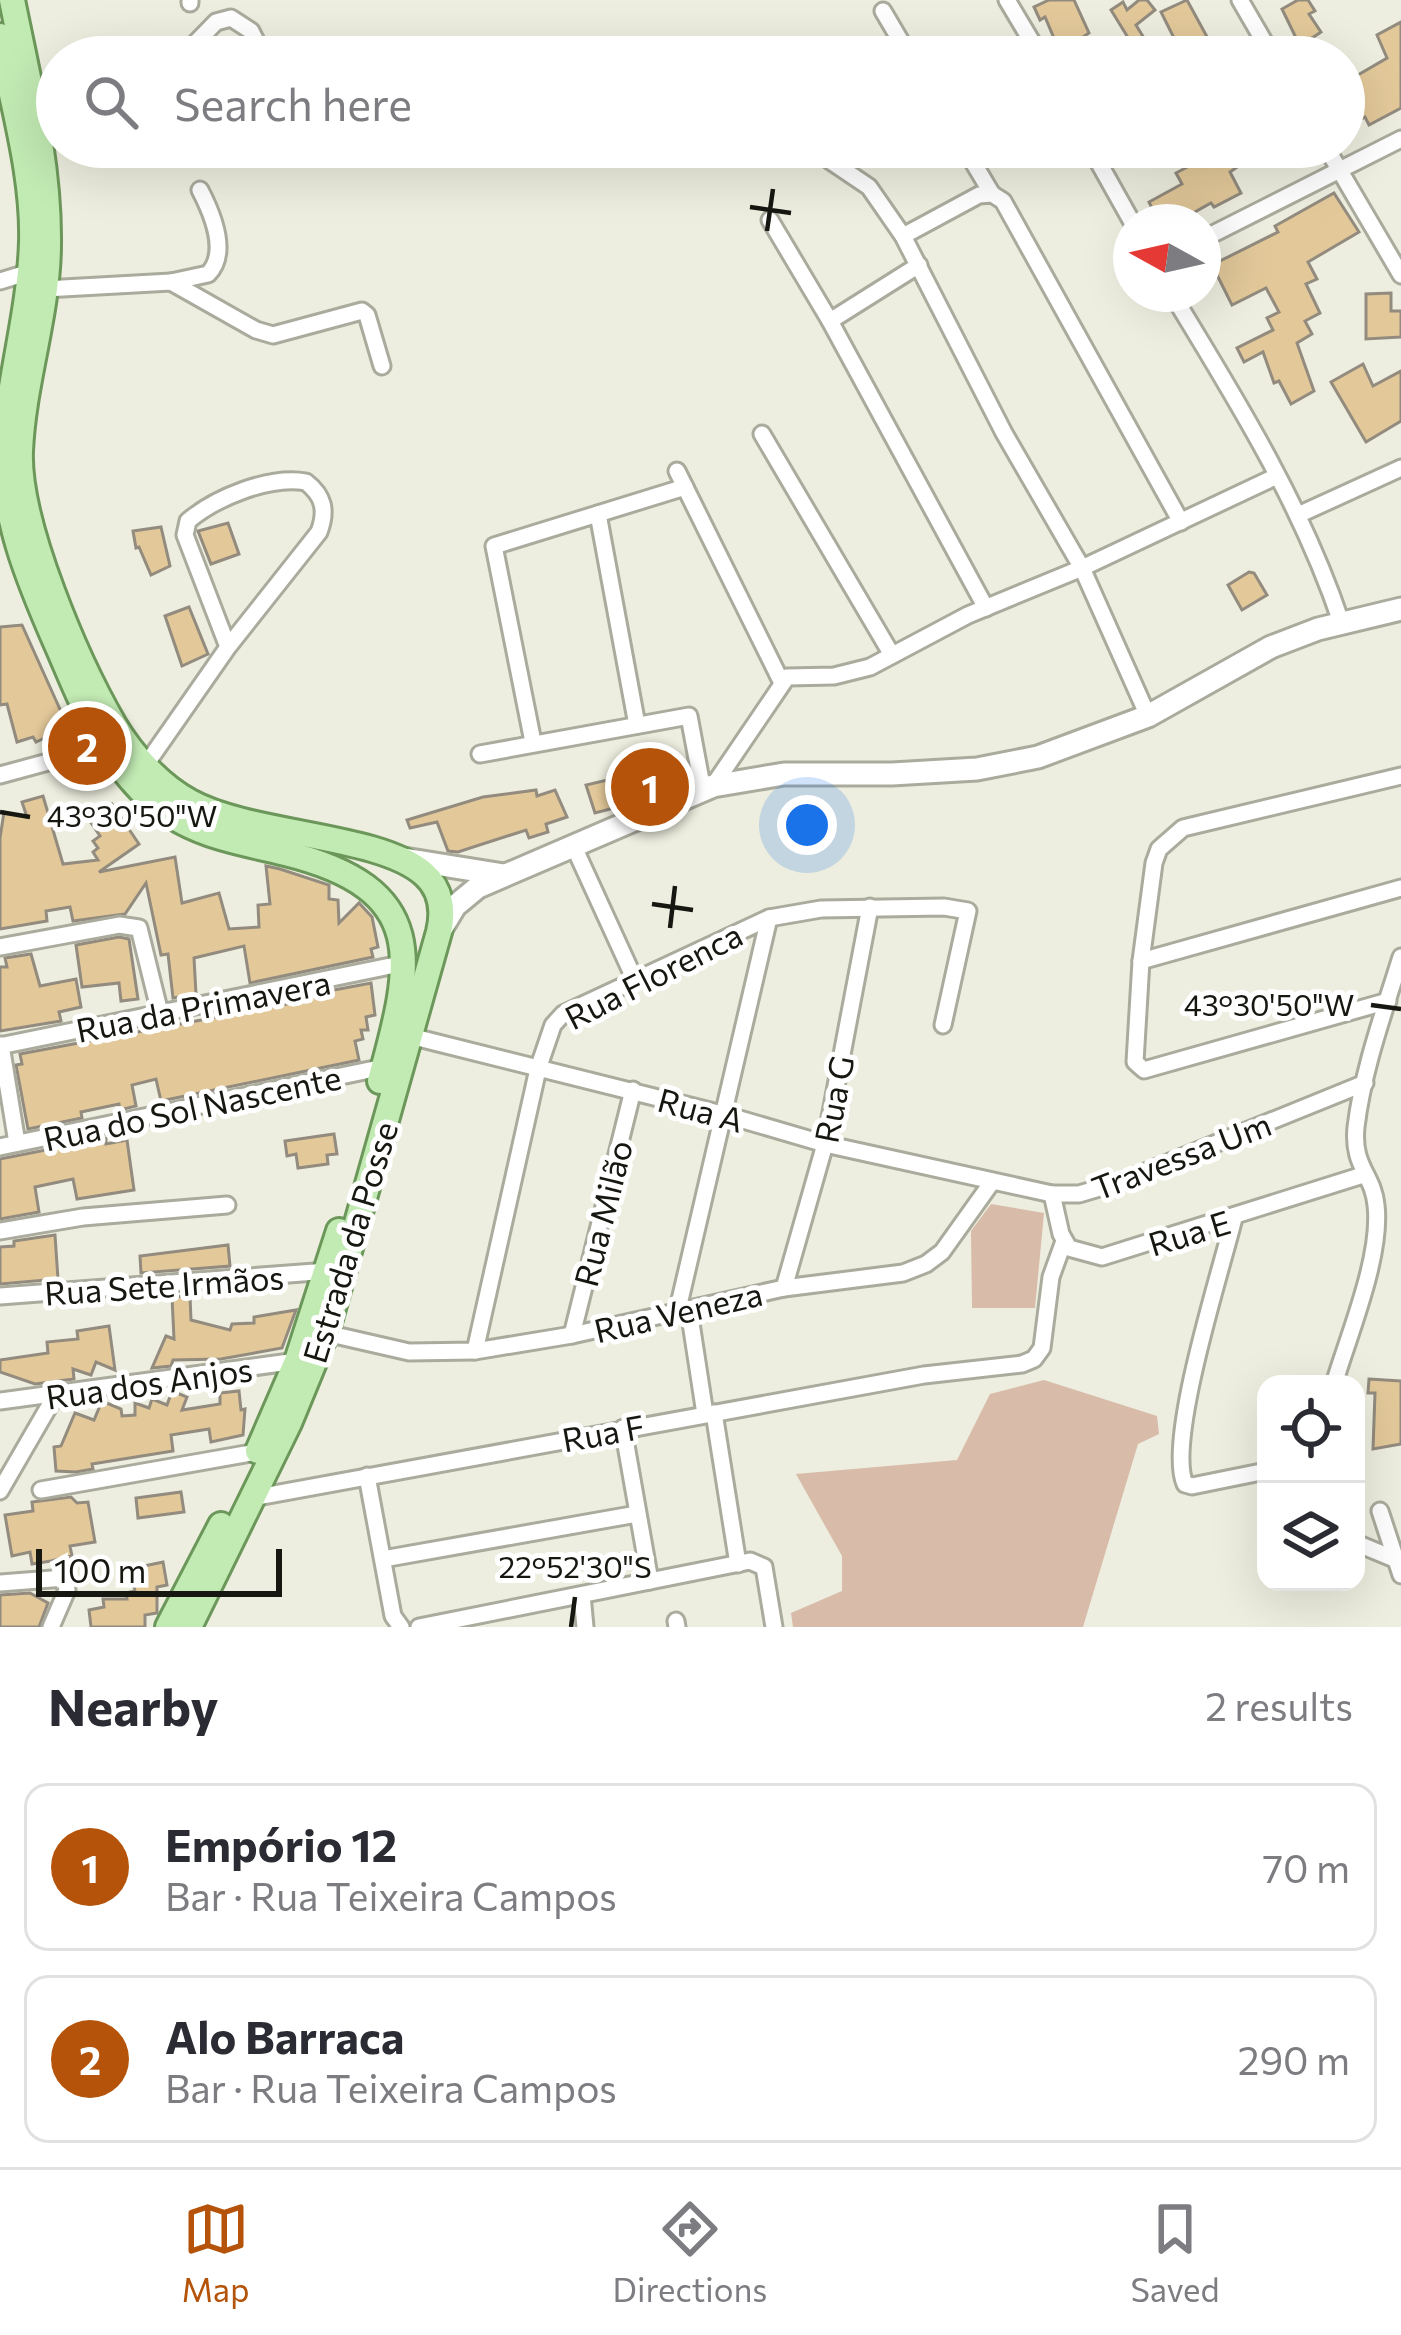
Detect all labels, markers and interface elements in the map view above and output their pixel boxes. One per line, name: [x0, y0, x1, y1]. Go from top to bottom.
search box: [36, 36, 1365, 168]
icon: search: [78, 69, 144, 135]
text: Search here: [174, 75, 412, 130]
north arrow: [1113, 204, 1221, 312]
pin: 2: [48, 701, 126, 791]
pin: 1: [611, 742, 689, 832]
your location: [777, 795, 837, 855]
text: 43°30'50"W: [47, 796, 217, 833]
street label: Rua Florenca: [557, 913, 749, 1037]
street label: Rua da Primavera: [72, 960, 334, 1050]
text: 43°30'50"W: [1184, 985, 1354, 1022]
street label: Rua G: [804, 1052, 862, 1146]
street label: Rua do Sol Nascente: [39, 1055, 345, 1159]
street label: Rua A: [654, 1078, 748, 1140]
street label: Travessa Um: [1086, 1102, 1276, 1208]
street label: Estrada da Posse: [293, 1116, 405, 1368]
street label: Rua Milão: [564, 1136, 640, 1290]
street label: Rua E: [1143, 1200, 1235, 1264]
street label: Rua Sete Irmãos: [43, 1255, 285, 1313]
street label: Rua Veneza: [590, 1272, 766, 1350]
street label: Rua dos Anjos: [43, 1347, 255, 1417]
map controls: [1257, 1375, 1365, 1591]
button: locate: [1257, 1375, 1365, 1483]
street label: Rua F: [559, 1405, 647, 1459]
button: layers: [1257, 1483, 1365, 1591]
scale bar: [36, 1543, 282, 1596]
text: 22°52'30"S: [499, 1547, 652, 1584]
text: 100 m: [54, 1549, 146, 1590]
text: Nearby: [48, 1674, 218, 1737]
text: 2 results: [1205, 1681, 1353, 1729]
text: Empório 12: [165, 1816, 397, 1871]
text: 1: [81, 1843, 99, 1891]
text: 70 m: [1263, 1843, 1350, 1891]
text: Bar · Rua Teixeira Campos: [165, 1871, 617, 1919]
text: Alo Barraca: [165, 2008, 405, 2063]
text: 2: [79, 2035, 101, 2083]
text: 290 m: [1238, 2035, 1350, 2083]
text: Bar · Rua Teixeira Campos: [165, 2063, 617, 2111]
tab: Map: [182, 2196, 250, 2309]
tab: Directions: [613, 2196, 767, 2309]
tab: Saved: [1130, 2196, 1219, 2309]

